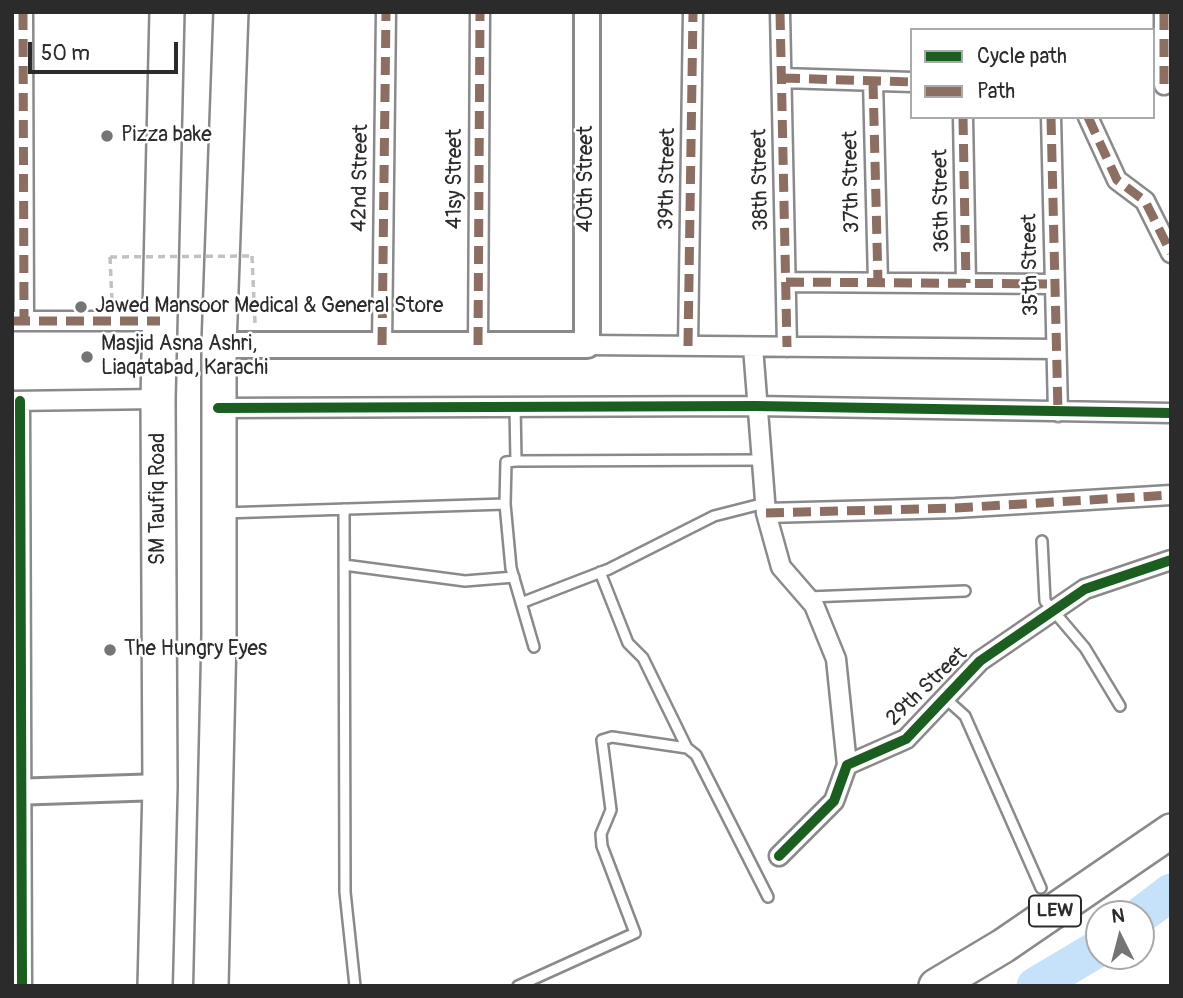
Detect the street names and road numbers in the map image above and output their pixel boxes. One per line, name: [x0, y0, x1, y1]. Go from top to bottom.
street label: 42nd Street: [347, 124, 375, 232]
street label: 40th Street: [574, 126, 600, 232]
street label: 39th Street: [655, 128, 681, 230]
street label: 41sy Street: [443, 129, 469, 229]
street label: 38th Street: [748, 129, 774, 231]
street label: 37th Street: [839, 130, 865, 234]
street label: 36th Street: [928, 149, 956, 253]
street label: 35th Street: [1018, 213, 1044, 317]
street label: SM Taufiq Road: [146, 433, 172, 565]
street label: 29th Street: [881, 642, 973, 732]
road number: LEW: [1029, 896, 1081, 926]

